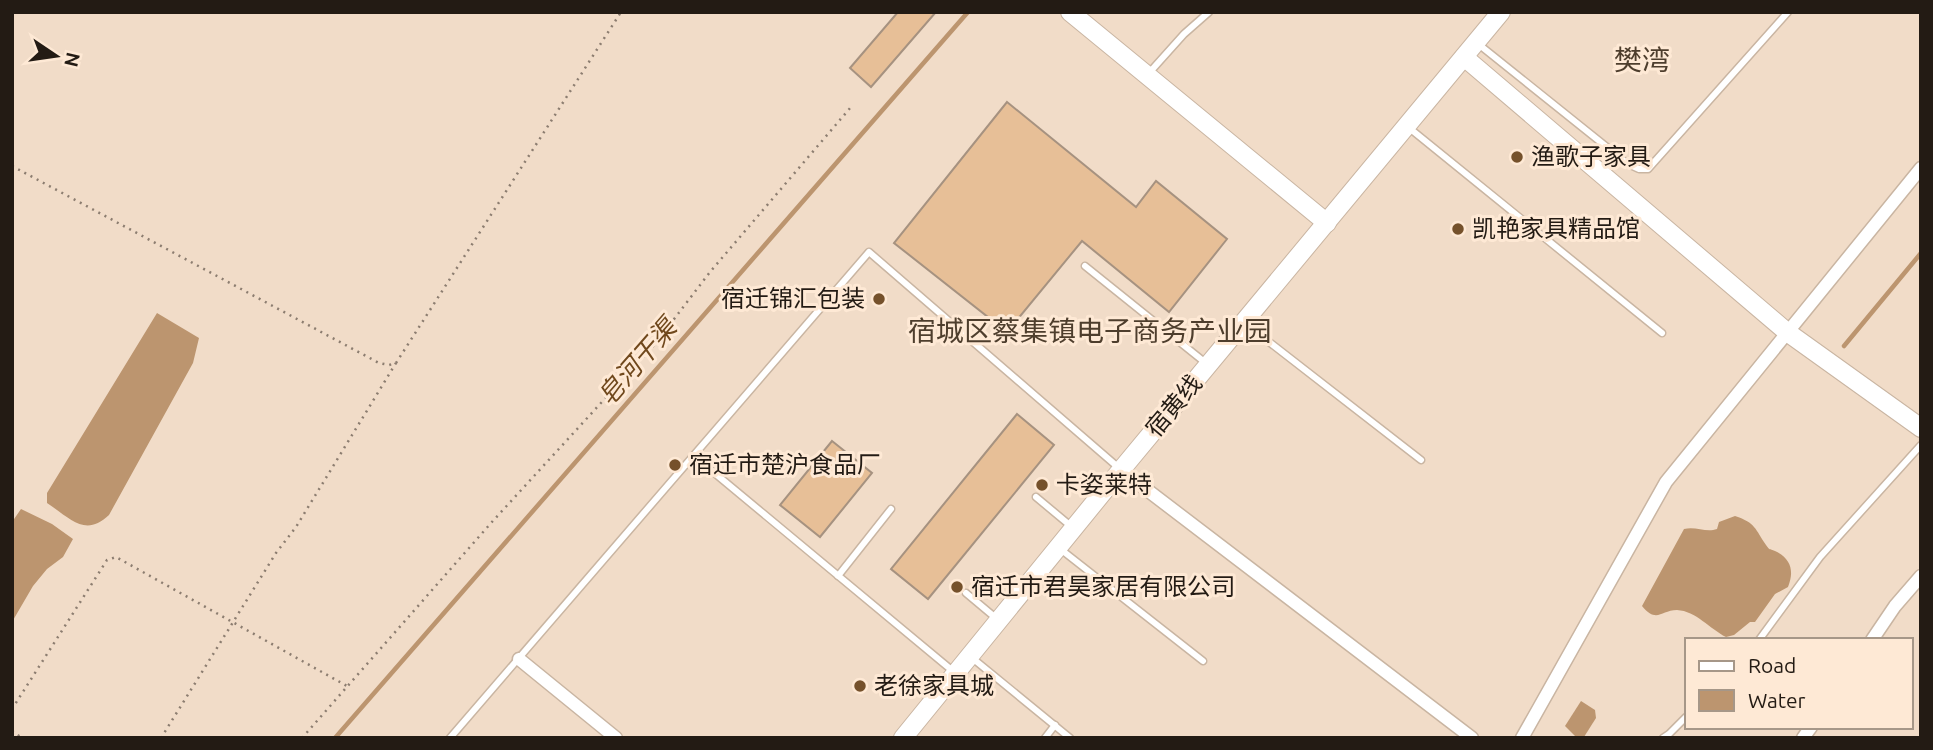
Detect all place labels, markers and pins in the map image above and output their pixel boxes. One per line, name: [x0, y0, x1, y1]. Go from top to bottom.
place label: 渔歌子家具: [1531, 143, 1651, 170]
marker: 渔歌子家具: [1509, 149, 1525, 165]
place label: 凯艳家具精品馆: [1472, 215, 1640, 242]
marker: 凯艳家具精品馆: [1450, 221, 1466, 237]
place label: 宿迁锦汇包装: [721, 285, 865, 312]
marker: 宿迁锦汇包装: [871, 291, 887, 307]
place label: 宿迁市楚沪食品厂: [689, 451, 881, 478]
marker: 宿迁市楚沪食品厂: [667, 457, 683, 473]
place label: 卡姿莱特: [1056, 471, 1152, 498]
marker: 卡姿莱特: [1034, 477, 1050, 493]
place label: 宿迁市君昊家居有限公司: [971, 573, 1235, 600]
marker: 宿迁市君昊家居有限公司: [949, 579, 965, 595]
place label: 老徐家具城: [874, 672, 994, 699]
marker: 老徐家具城: [852, 678, 868, 694]

